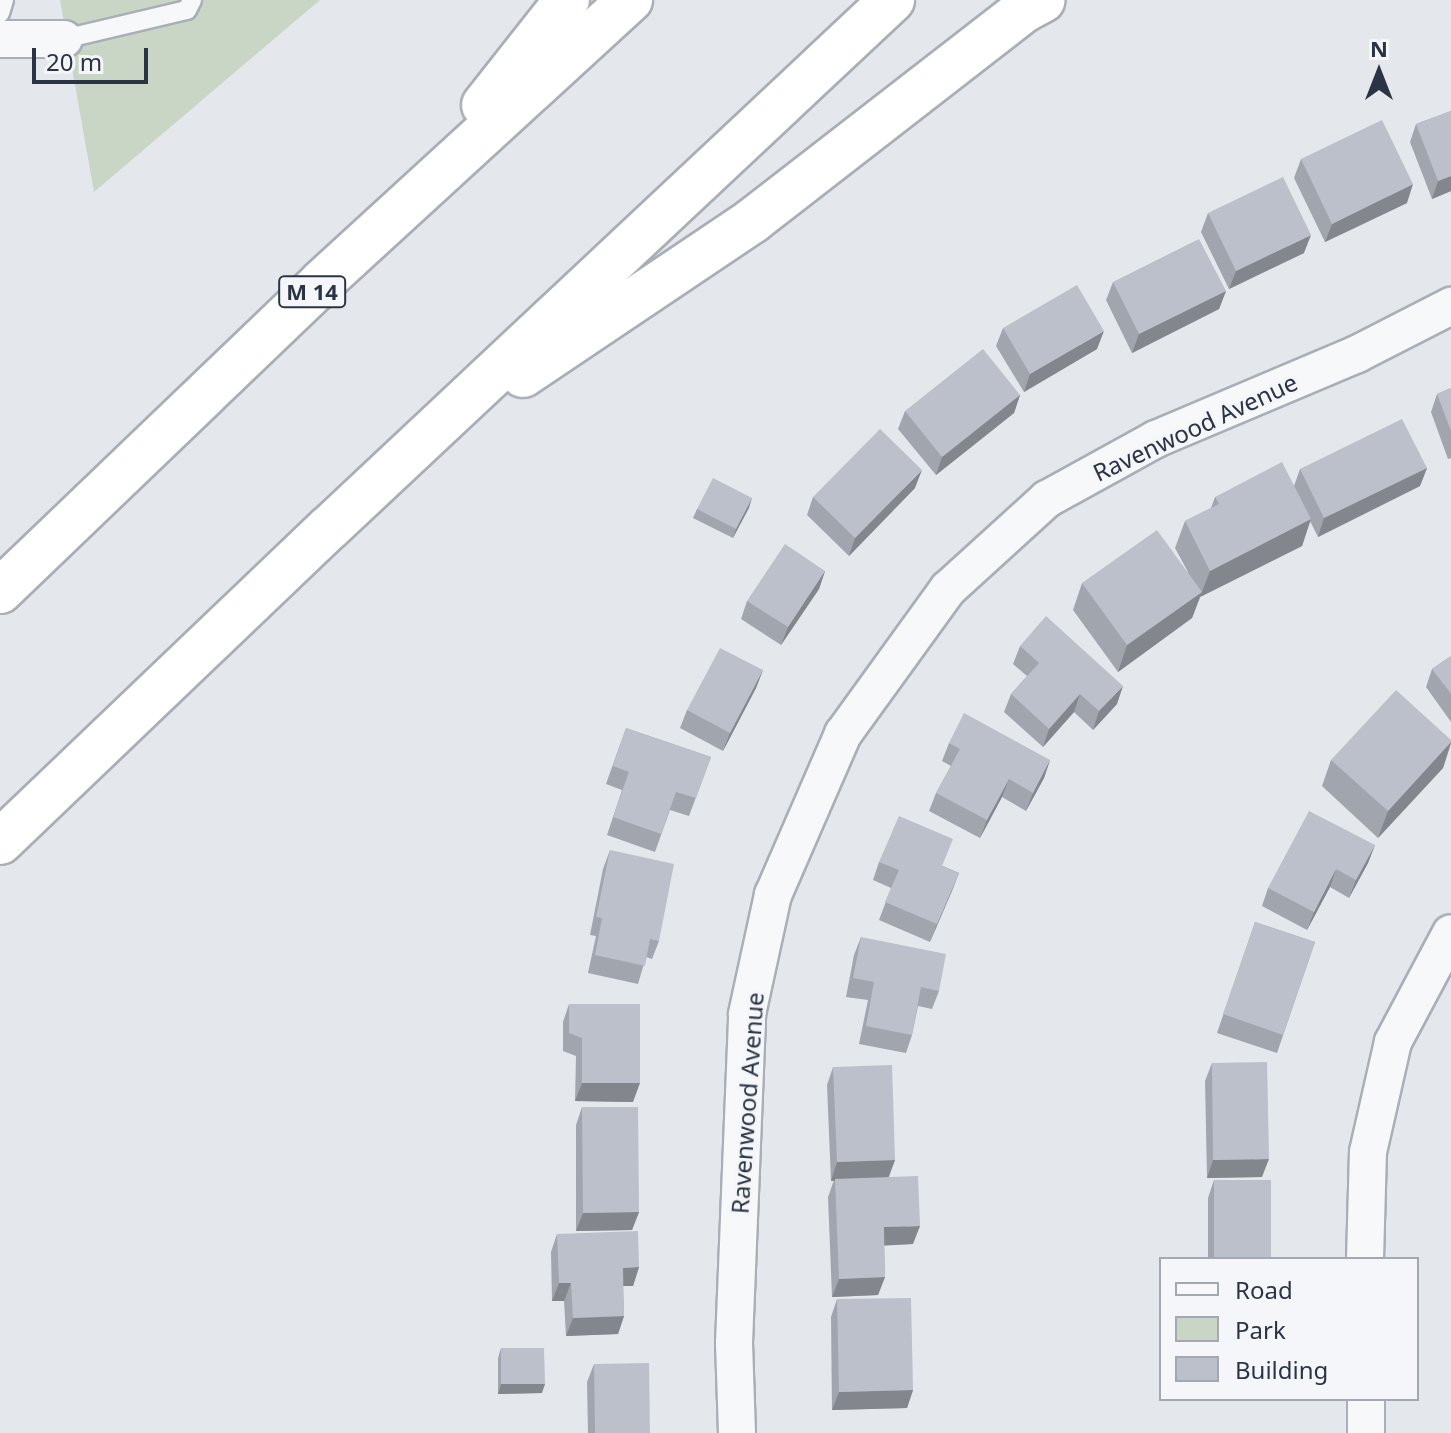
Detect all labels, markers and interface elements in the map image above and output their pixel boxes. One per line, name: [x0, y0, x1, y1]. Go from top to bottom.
scale bar: [36, 32, 152, 82]
north arrow: [1339, 32, 1419, 112]
text: N: [1370, 33, 1388, 63]
text: 20 m: [46, 45, 102, 78]
road number: M 14: [278, 274, 346, 310]
street label: Ravenwood Avenue: [1088, 367, 1302, 487]
street label: Ravenwood Avenue: [725, 991, 769, 1215]
legend: [1159, 1257, 1419, 1401]
text: Road: [1235, 1273, 1293, 1306]
text: Park: [1235, 1313, 1286, 1346]
text: Building: [1235, 1353, 1328, 1386]

